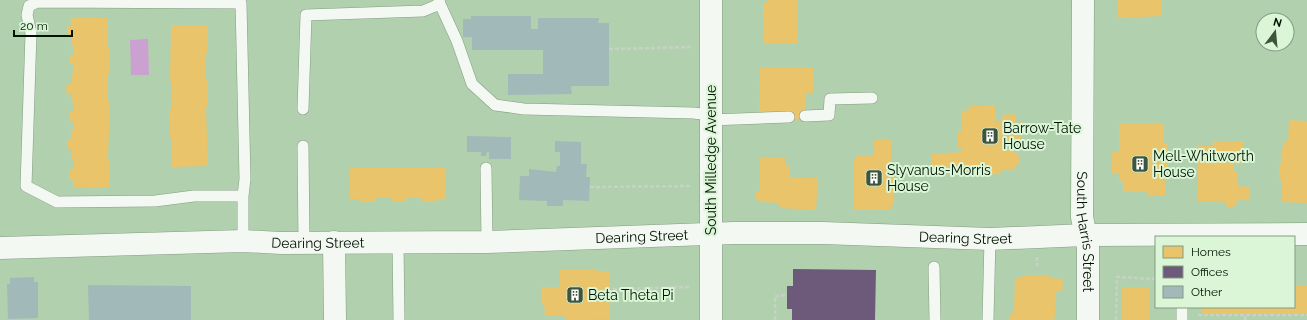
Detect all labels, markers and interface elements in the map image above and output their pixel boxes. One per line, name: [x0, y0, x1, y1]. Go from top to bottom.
scale bar: [14, 12, 72, 38]
north arrow: [1255, 12, 1295, 52]
text: N: [1272, 15, 1283, 30]
text: 20 m: [20, 19, 48, 33]
street label: South Milledge Avenue: [703, 85, 719, 235]
place label: Barrow-Tate House: [1003, 120, 1081, 152]
building icon: Barrow-Tate House: [980, 126, 1000, 146]
place label: Mell-Whitworth House: [1153, 148, 1254, 180]
building icon: Mell-Whitworth House: [1130, 154, 1150, 174]
place label: Slyvanus-Morris House: [887, 162, 991, 194]
building icon: Slyvanus-Morris House: [864, 168, 884, 188]
street label: South Harris Street: [1073, 171, 1096, 293]
street label: Dearing Street: [595, 227, 689, 246]
street label: Dearing Street: [919, 228, 1013, 247]
street label: Dearing Street: [271, 235, 365, 251]
legend: [1155, 236, 1295, 308]
text: Homes: [1191, 245, 1231, 259]
text: Offices: [1191, 265, 1228, 279]
building icon: Beta Theta Pi: [565, 285, 585, 305]
text: Other: [1191, 285, 1223, 299]
place label: Beta Theta Pi: [588, 287, 673, 303]

